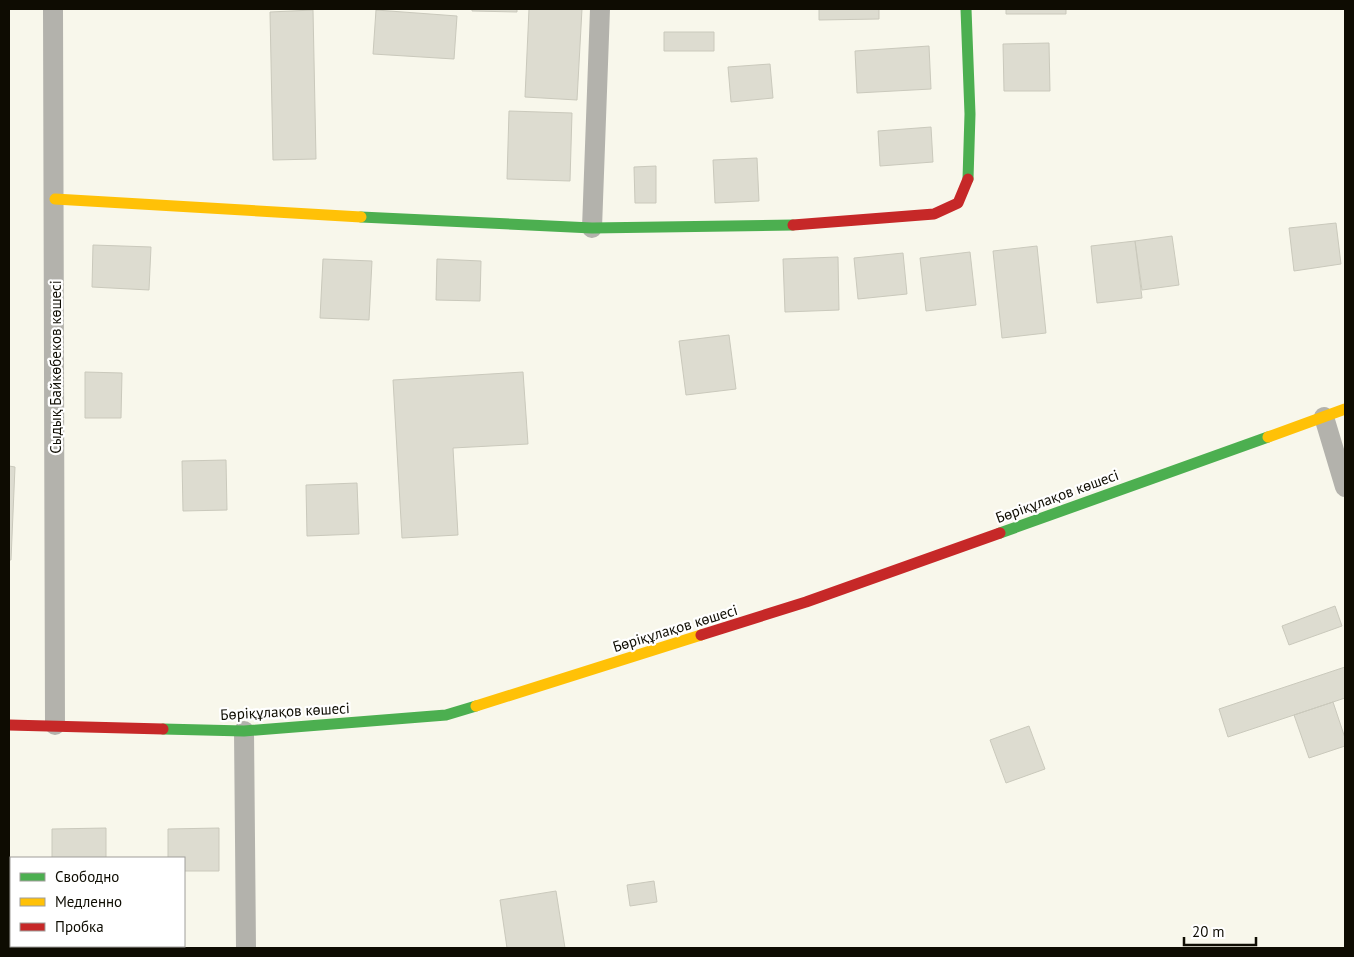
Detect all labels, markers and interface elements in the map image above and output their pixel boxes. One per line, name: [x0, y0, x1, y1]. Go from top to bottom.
street label: Сыдық Байкөбеков көшесі: [46, 280, 65, 454]
street label: Бөріқұлақов көшесі: [993, 465, 1121, 527]
street label: Бөріқұлақов көшесі: [610, 600, 740, 656]
street label: Бөріқұлақов көшесі: [220, 698, 350, 724]
legend: [10, 857, 185, 947]
text: Свободно: [55, 867, 119, 886]
text: Медленно: [55, 892, 122, 911]
scale bar: [1184, 914, 1256, 946]
text: Пробка: [55, 917, 104, 936]
text: 20 m: [1192, 922, 1225, 941]

